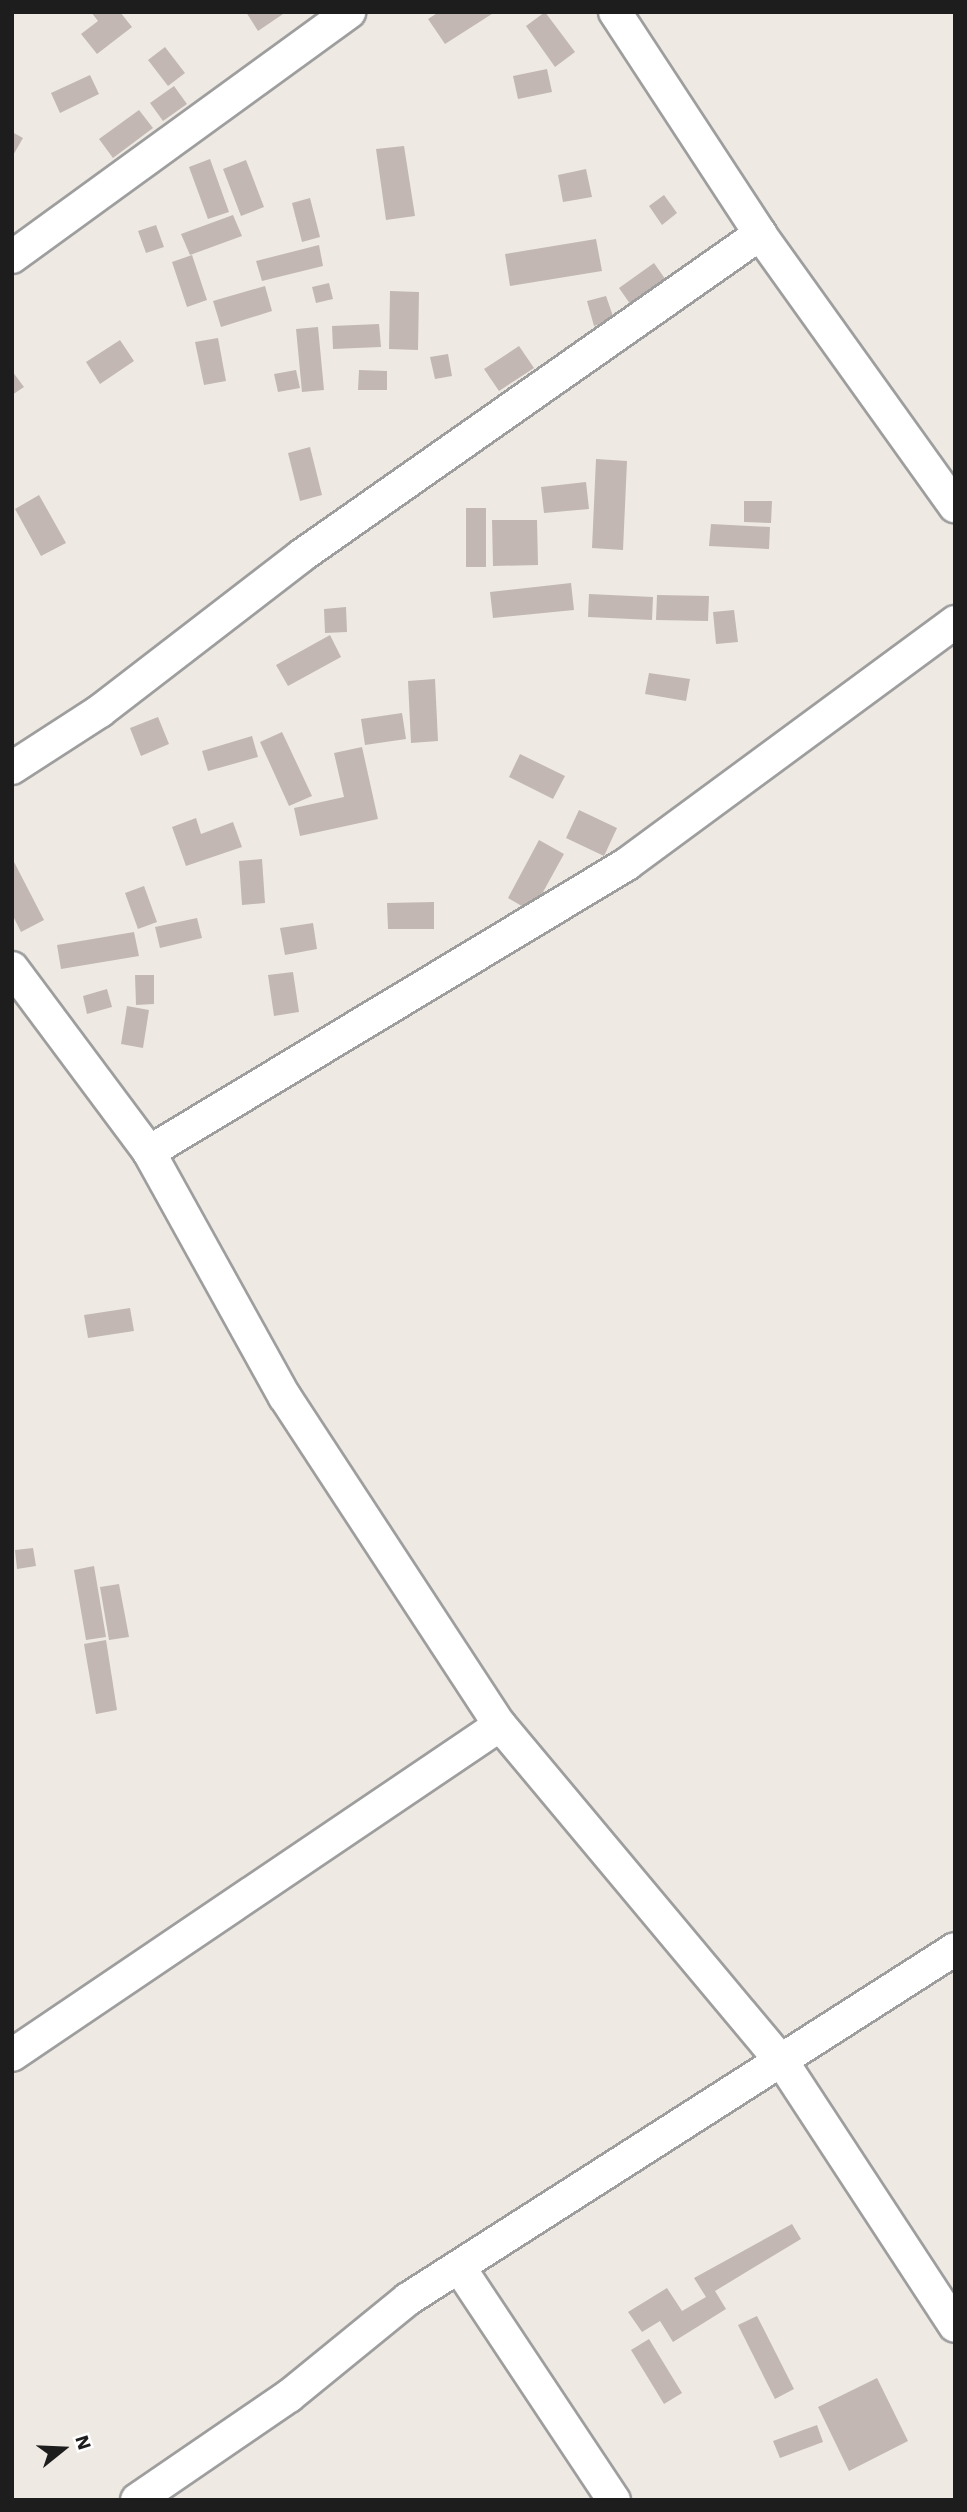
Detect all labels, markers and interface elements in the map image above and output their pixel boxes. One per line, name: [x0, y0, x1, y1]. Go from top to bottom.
north arrow: [28, 2414, 98, 2484]
text: N: [70, 2432, 97, 2453]

